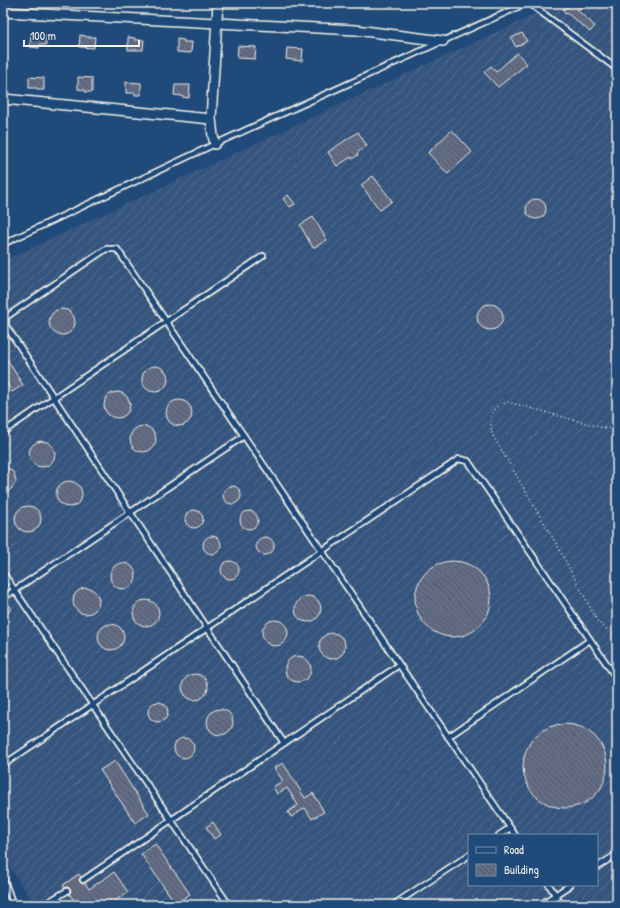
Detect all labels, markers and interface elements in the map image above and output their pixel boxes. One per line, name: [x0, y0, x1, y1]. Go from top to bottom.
scale bar: [24, 22, 139, 48]
text: 100 m: [30, 27, 56, 44]
legend: [468, 834, 598, 886]
text: Road: [504, 841, 524, 858]
text: Building: [504, 861, 539, 878]

